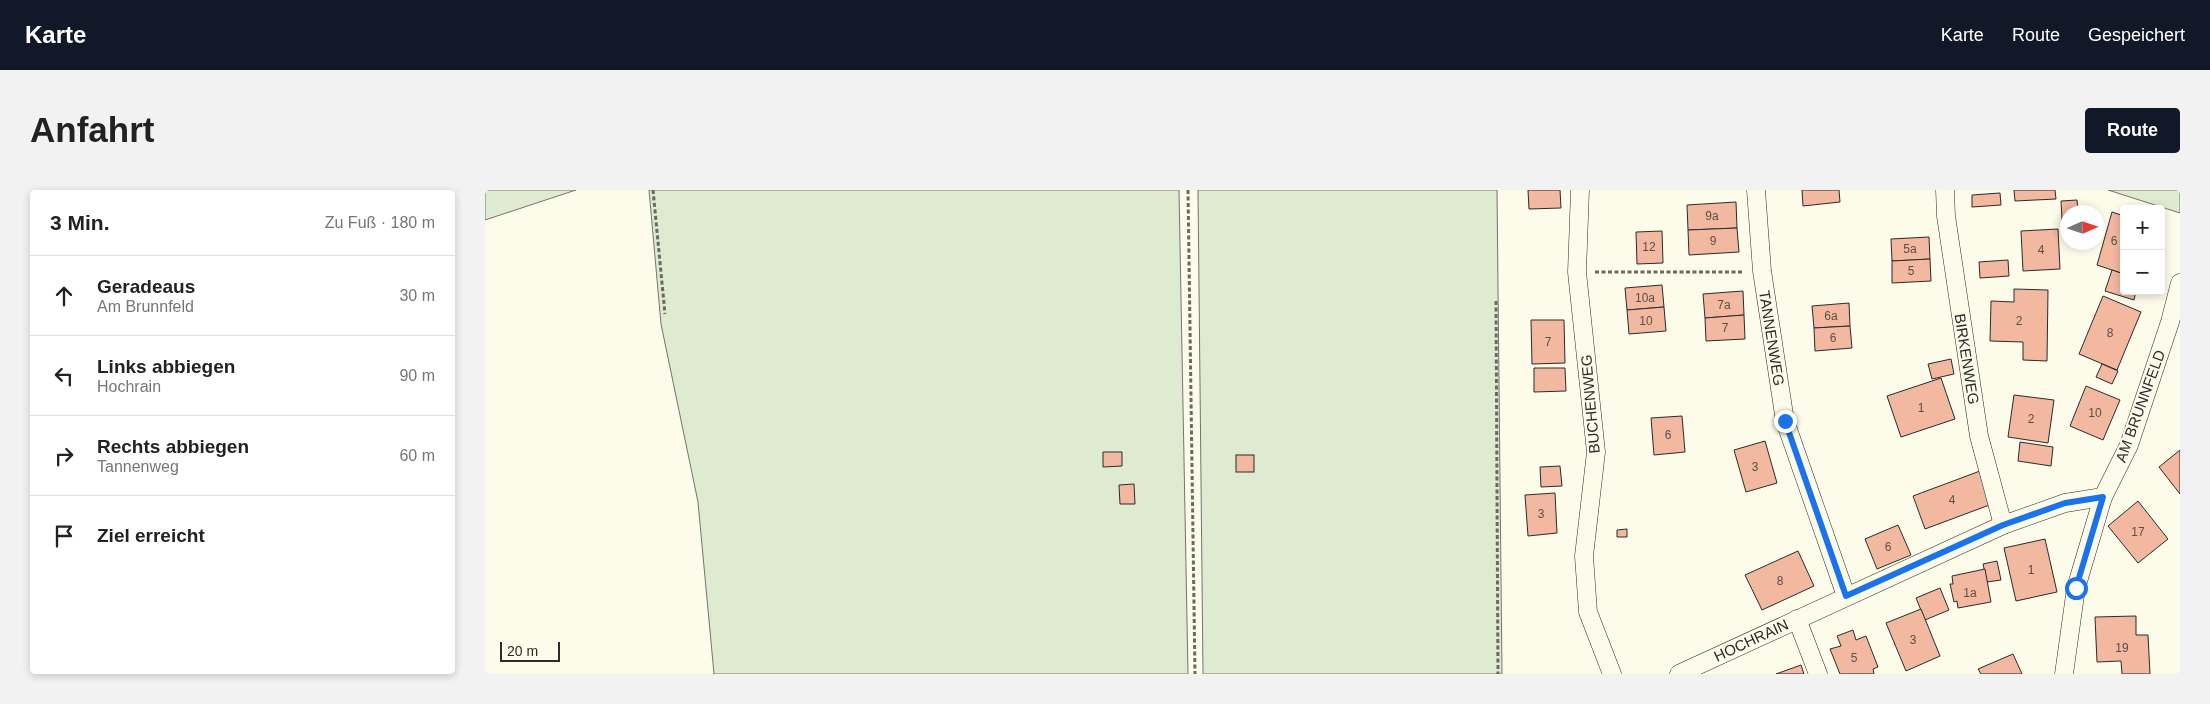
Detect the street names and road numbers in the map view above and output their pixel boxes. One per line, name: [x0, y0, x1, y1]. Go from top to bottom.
street label: TANNENWEG: [1756, 289, 1788, 387]
street label: BIRKENWEG: [1951, 312, 1983, 406]
street label: AM BRUNNFELD: [2112, 347, 2168, 465]
street label: BUCHENWEG: [1577, 354, 1603, 454]
street label: HOCHRAIN: [1711, 615, 1791, 665]

